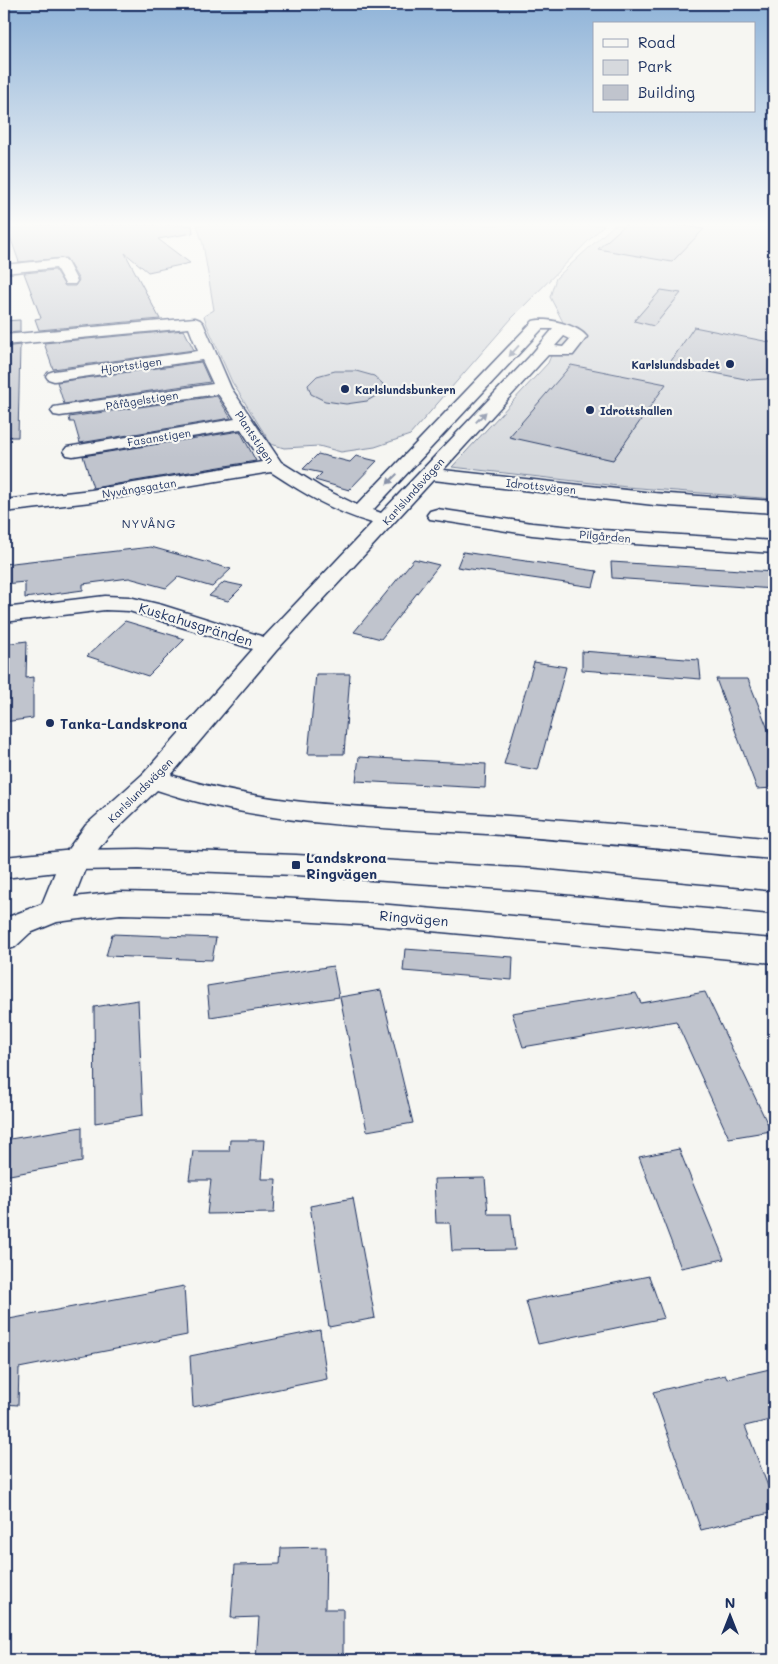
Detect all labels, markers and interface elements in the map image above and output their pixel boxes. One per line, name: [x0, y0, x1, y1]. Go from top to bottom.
legend: [593, 22, 756, 112]
text: Road: [638, 32, 675, 52]
text: Park: [638, 56, 672, 76]
text: Building: [638, 82, 695, 102]
one-way arrow: [508, 345, 520, 357]
street label: Hjortstigen: [100, 353, 162, 377]
place label: Karlslundsbadet: [632, 357, 720, 372]
marker: Karlslundsbadet: [724, 358, 736, 370]
place label: Karlslundsbunkern: [355, 382, 455, 397]
marker: Karlslundsbunkern: [339, 383, 351, 395]
street label: Påfågelstigen: [105, 387, 179, 413]
place label: Idrottshallen: [600, 403, 672, 418]
marker: Idrottshallen: [584, 404, 596, 416]
street label: Plantstigen: [232, 408, 278, 466]
one-way arrow: [475, 411, 487, 423]
street label: Fasanstigen: [126, 425, 192, 449]
street label: Karlslundsvägen: [379, 454, 447, 528]
one-way arrow: [386, 473, 398, 485]
street label: Nyvångsgatan: [101, 475, 177, 501]
street label: Idrottsvägen: [505, 475, 577, 497]
district label: NYVÅNG: [122, 515, 176, 531]
street label: Pilgården: [579, 526, 631, 546]
street label: Kuskahusgränden: [137, 598, 255, 650]
place label: Tanka-Landskrona: [60, 714, 188, 733]
marker: Tanka-Landskrona: [44, 717, 56, 729]
street label: Karlslundsvägen: [104, 754, 176, 826]
place label: Landskrona Ringvägen: [306, 848, 387, 883]
marker: Landskrona Ringvägen: [290, 859, 302, 871]
street label: Ringvägen: [379, 906, 449, 930]
north arrow: [706, 1592, 756, 1642]
text: N: [725, 1593, 735, 1612]

